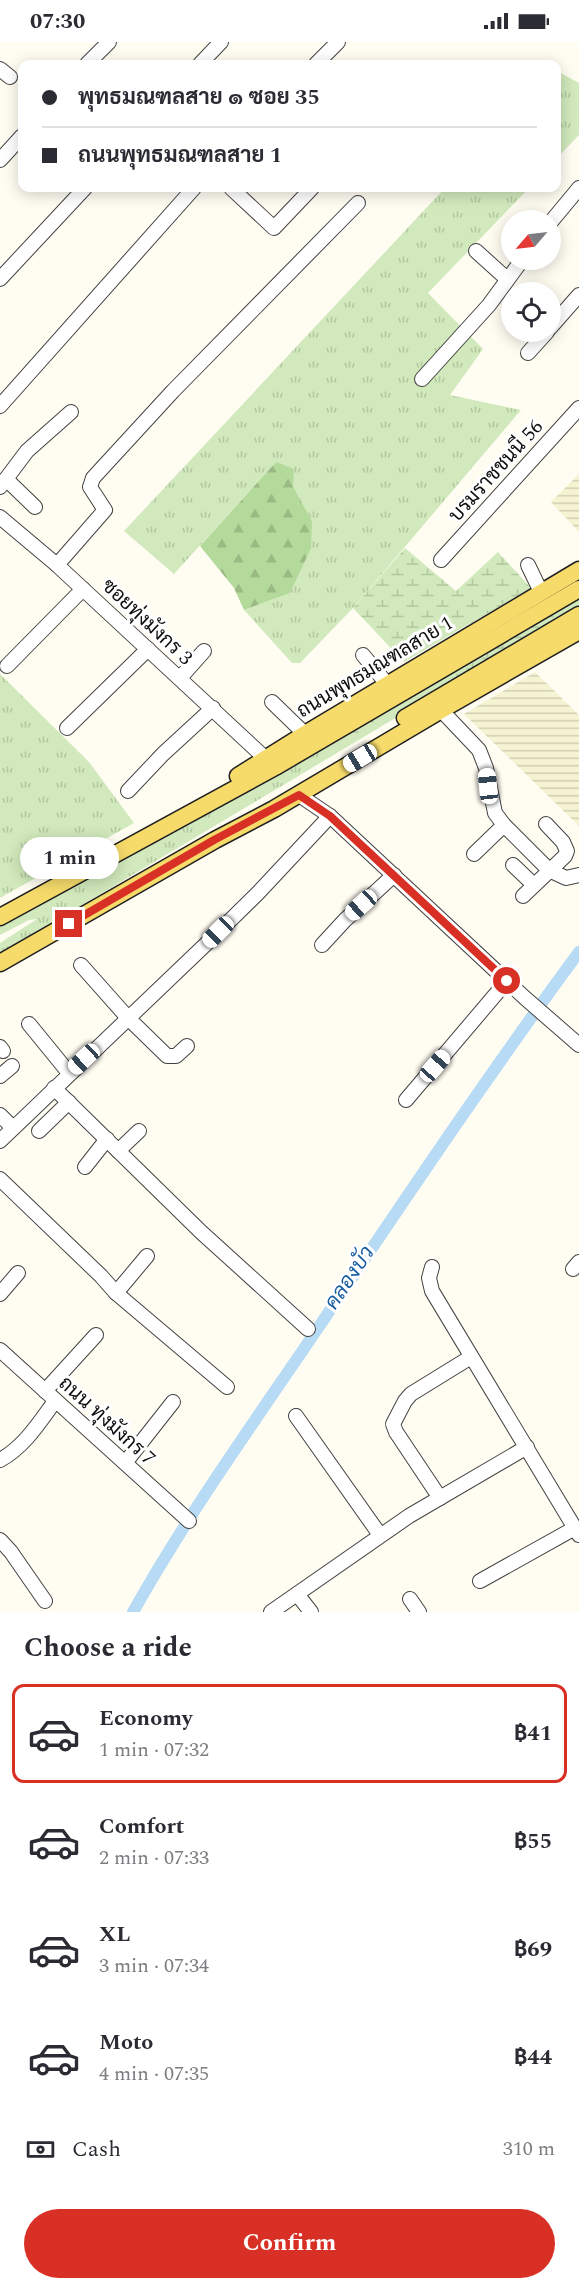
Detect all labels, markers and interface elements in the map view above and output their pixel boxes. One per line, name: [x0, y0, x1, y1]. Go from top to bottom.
text: 07:30: [30, 5, 85, 38]
text: พุทธมณฑลสาย ๑ ซอย 35: [78, 81, 320, 114]
text: ถนนพุทธมณฑลสาย 1: [78, 139, 282, 172]
north arrow: [501, 210, 561, 270]
map controls: [501, 210, 561, 342]
button: locate: [501, 282, 561, 342]
street label: บรมราชชนนี 56: [442, 413, 550, 529]
street label: ซอยทุ่งมังกร 3: [95, 572, 199, 672]
street label: ถนนพุทธมณฑลสาย 1: [291, 608, 459, 726]
car: [340, 741, 380, 775]
car: [477, 767, 499, 805]
callout: 1 min: [20, 837, 118, 879]
text: 1 min: [43, 843, 96, 873]
car: [342, 886, 380, 924]
route end: [55, 910, 82, 937]
car: [199, 913, 237, 951]
route start: [493, 967, 520, 994]
car: [65, 1040, 103, 1078]
car: [416, 1047, 454, 1085]
water label: คลองบัว: [317, 1240, 383, 1316]
street label: ถนน ทุ่งมังกร 7: [52, 1369, 162, 1473]
text: Choose a ride: [24, 1627, 192, 1669]
text: Economy: [99, 1702, 192, 1735]
icon: car: [27, 1707, 81, 1761]
text: ฿41: [514, 1717, 552, 1750]
text: 1 min · 07:32: [99, 1735, 209, 1765]
text: Comfort: [99, 1810, 184, 1843]
icon: car: [27, 1815, 81, 1869]
text: ฿55: [514, 1825, 552, 1858]
text: 2 min · 07:33: [99, 1843, 209, 1873]
text: XL: [99, 1918, 130, 1951]
icon: car: [27, 1923, 81, 1977]
text: ฿69: [514, 1933, 552, 1966]
text: 3 min · 07:34: [99, 1951, 209, 1981]
text: Moto: [99, 2026, 153, 2059]
icon: car: [27, 2031, 81, 2085]
text: ฿44: [514, 2041, 552, 2074]
text: 4 min · 07:35: [99, 2059, 209, 2089]
icon: cash: [24, 2133, 57, 2166]
text: Cash: [72, 2133, 121, 2166]
text: 310 m: [503, 2134, 555, 2164]
button: Confirm: [24, 2209, 555, 2278]

